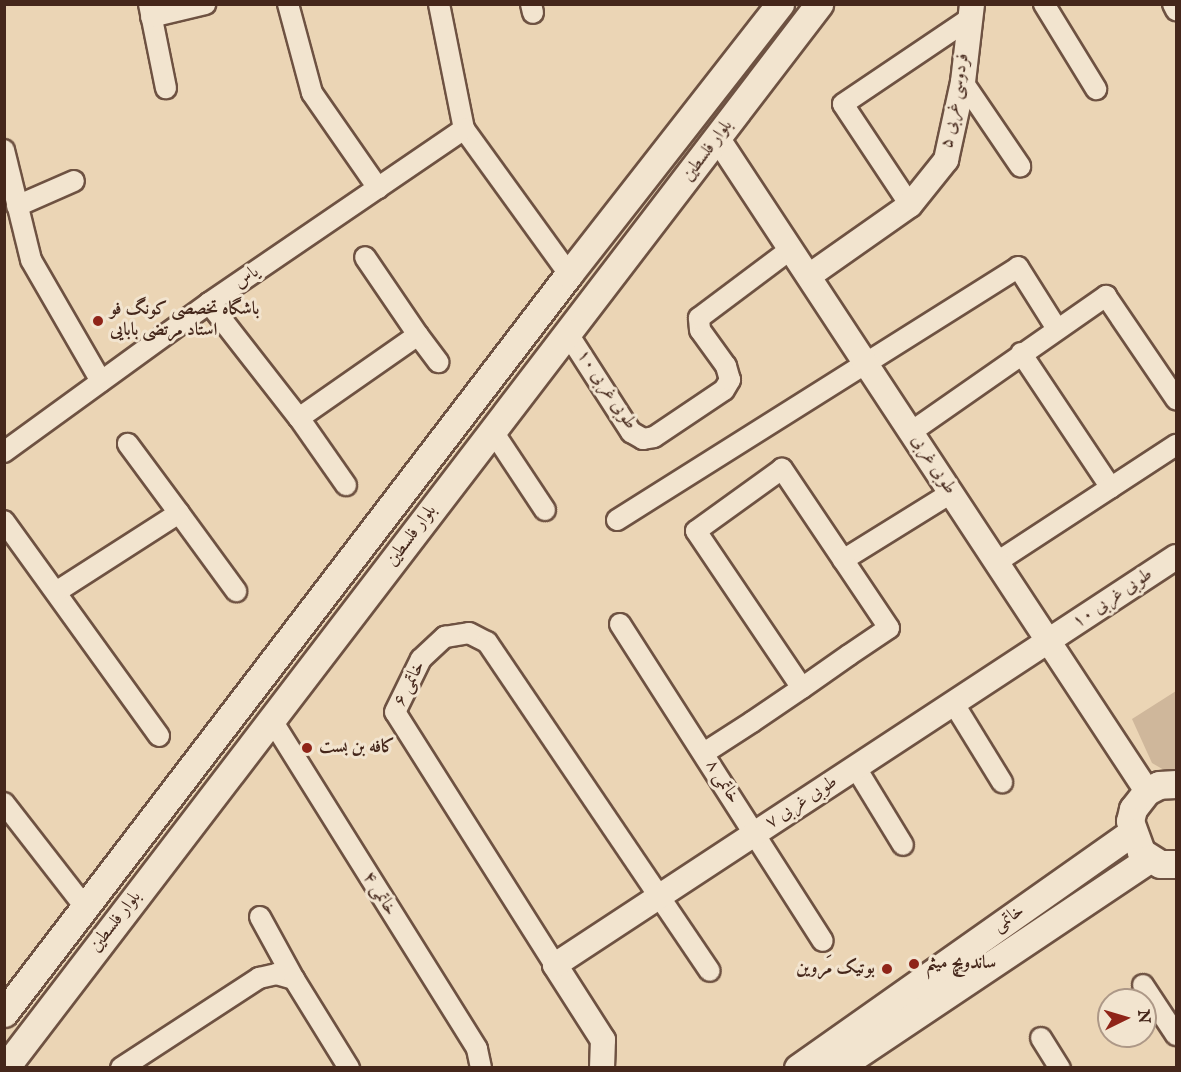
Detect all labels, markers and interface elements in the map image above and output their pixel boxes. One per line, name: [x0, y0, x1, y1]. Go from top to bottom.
street label: فردوسی غربی ۵: [937, 52, 975, 150]
street label: بلوار فلسطین: [678, 116, 738, 186]
street label: یاس: [230, 262, 264, 294]
place label: باشگاه تخصصی کونگ فو استاد مرتضی بابایی: [110, 300, 259, 342]
marker: باشگاه تخصصی کونگ فو استاد مرتضی بابایی: [91, 314, 105, 328]
street label: طوبی غربی ۱۰: [571, 346, 641, 434]
street label: طوبی غربی: [906, 431, 960, 499]
street label: بلوار فلسطین: [382, 501, 442, 571]
street label: طوبی غربی ۱۰: [1069, 564, 1157, 634]
street label: خاتمی ۶: [390, 658, 430, 710]
place label: کافه بن بست: [319, 737, 395, 759]
marker: کافه بن بست: [300, 741, 314, 755]
street label: خاتمی ۸: [700, 756, 744, 808]
street label: طوبی غربی ۷: [762, 772, 842, 834]
street label: خاتمی ۴: [357, 868, 401, 920]
street label: بلوار فلسطین: [86, 887, 146, 957]
street label: خاتمی: [989, 901, 1029, 937]
place label: ساندویچ میثم: [926, 953, 996, 975]
marker: ساندویچ میثم: [907, 957, 921, 971]
place label: بوتیک مَروین: [796, 958, 875, 980]
marker: بوتیک مَروین: [880, 962, 894, 976]
north arrow: [1097, 988, 1157, 1048]
text: N: [1132, 1009, 1154, 1024]

